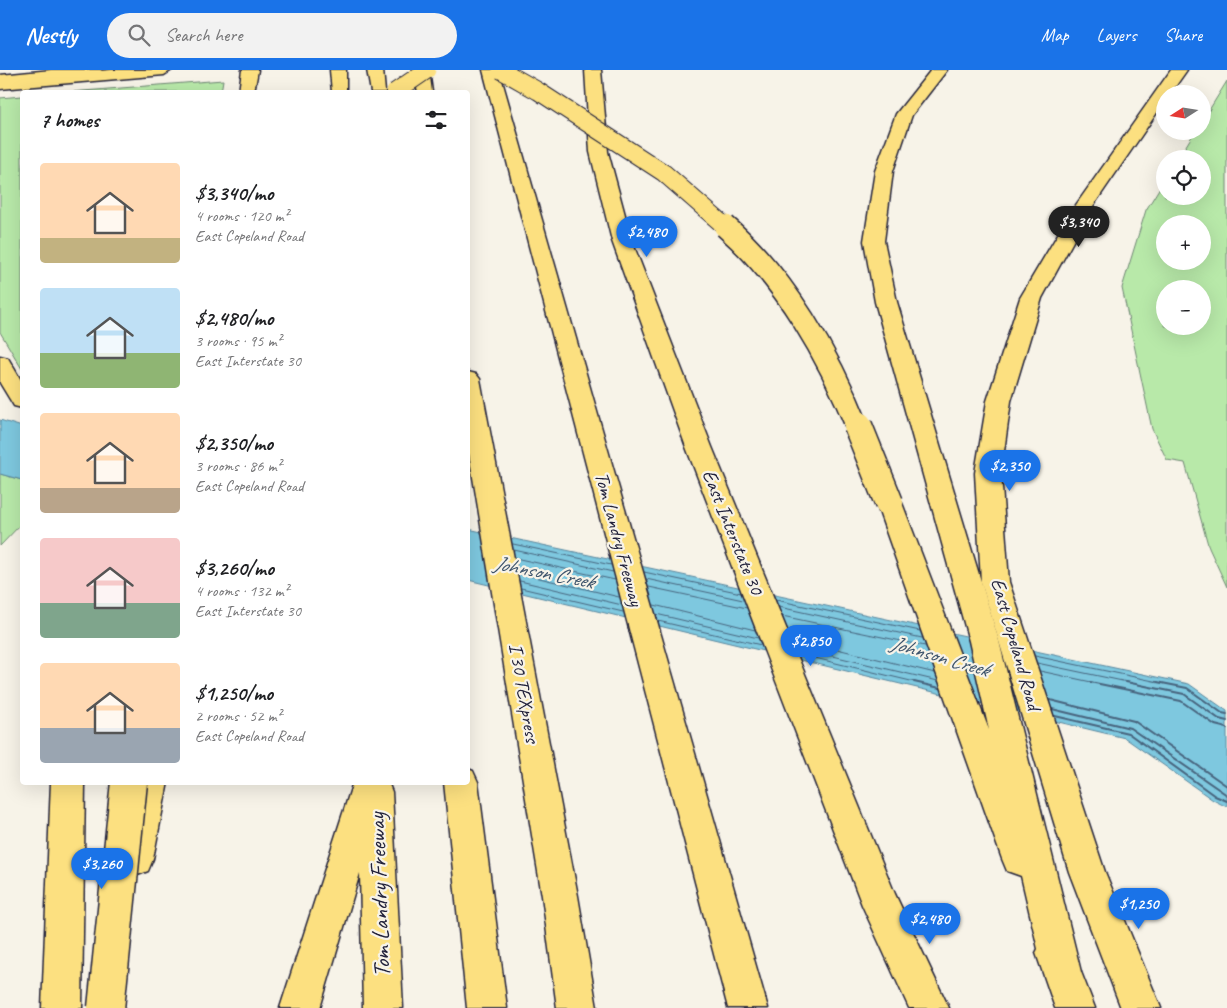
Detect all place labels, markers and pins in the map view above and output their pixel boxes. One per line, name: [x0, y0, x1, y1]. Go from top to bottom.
pin: $3,340: [1038, 206, 1120, 248]
pin: $2,480: [606, 216, 688, 258]
pin: $2,350: [969, 450, 1051, 492]
pin: $2,850: [770, 624, 852, 667]
pin: $3,260: [61, 848, 143, 890]
pin: $1,250: [1098, 888, 1180, 930]
pin: $2,480: [889, 902, 971, 945]

